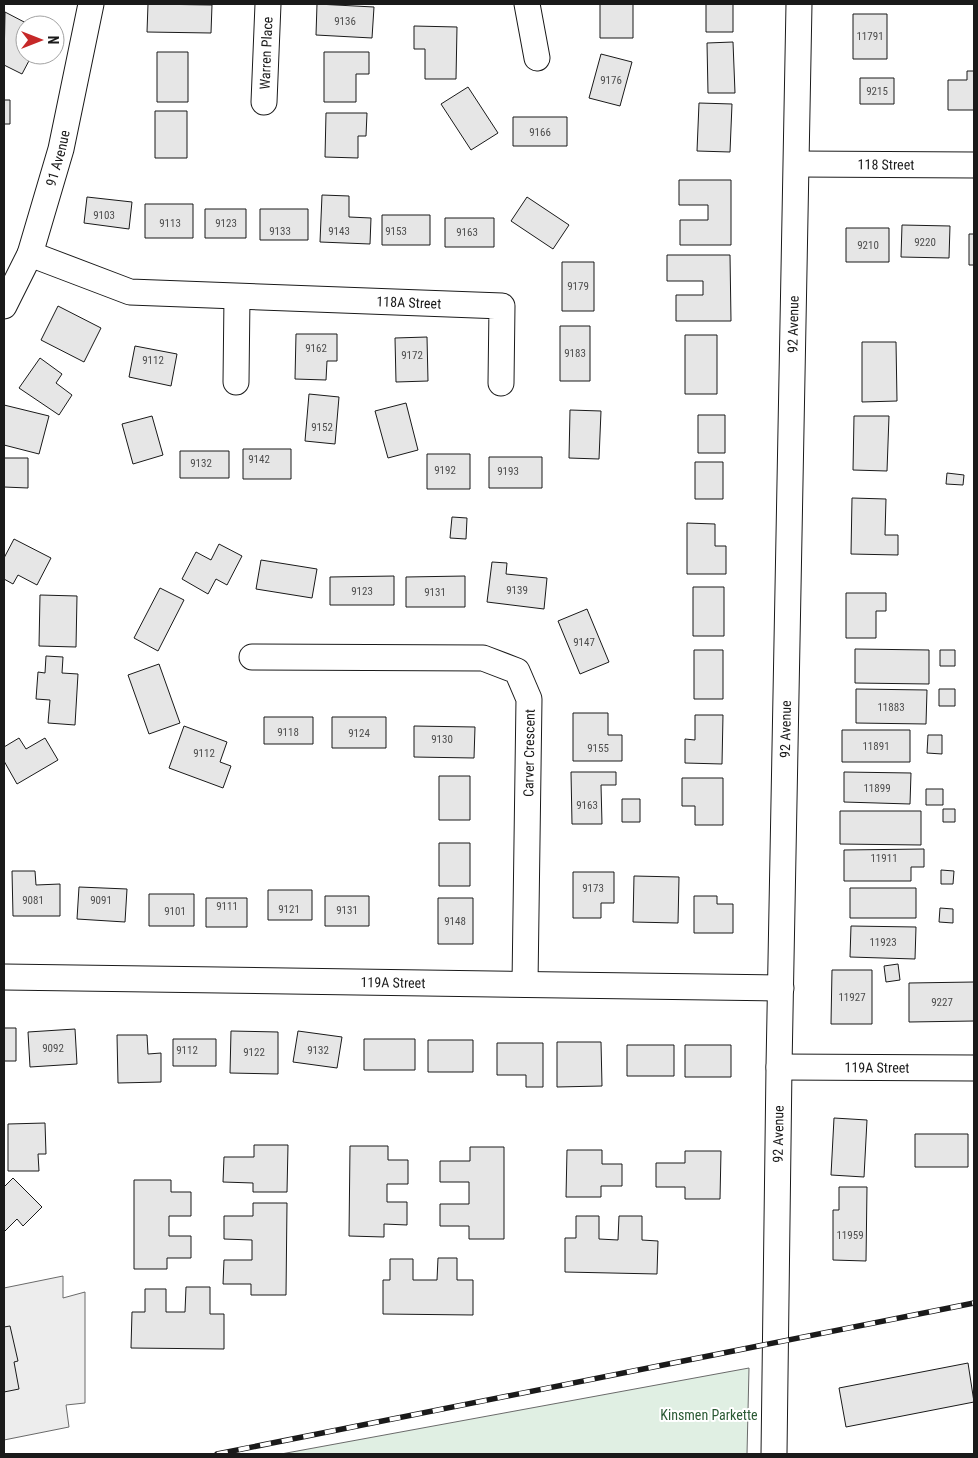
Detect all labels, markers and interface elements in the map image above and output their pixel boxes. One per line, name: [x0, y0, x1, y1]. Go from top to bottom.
north arrow: [15, 15, 65, 65]
house number: 9136: [334, 15, 356, 28]
street label: Warren Place: [257, 16, 275, 90]
house number: 11791: [856, 30, 884, 43]
text: N: [45, 36, 61, 44]
house number: 9176: [600, 74, 622, 87]
house number: 9215: [866, 85, 888, 98]
house number: 9166: [529, 126, 551, 139]
street label: 91 Avenue: [42, 128, 73, 188]
street label: 118 Street: [858, 156, 914, 173]
house number: 9103: [93, 209, 115, 222]
house number: 9113: [159, 217, 181, 230]
house number: 9123: [215, 217, 237, 230]
house number: 9133: [269, 225, 291, 238]
house number: 9143: [328, 225, 350, 238]
house number: 9153: [385, 225, 407, 238]
house number: 9163: [456, 226, 478, 239]
house number: 9220: [914, 236, 936, 249]
house number: 9210: [857, 239, 879, 252]
house number: 9179: [567, 280, 589, 293]
street label: 118A Street: [376, 293, 442, 312]
street label: 92 Avenue: [784, 295, 802, 353]
house number: 9162: [305, 342, 327, 355]
house number: 9183: [564, 347, 586, 360]
house number: 9172: [401, 349, 423, 362]
house number: 9112: [142, 354, 164, 367]
house number: 9152: [311, 421, 333, 434]
house number: 9142: [248, 453, 270, 466]
house number: 9132: [190, 457, 212, 470]
house number: 9192: [434, 464, 456, 477]
house number: 9193: [497, 465, 519, 478]
house number: 9139: [506, 584, 528, 597]
house number: 9123: [351, 585, 373, 598]
house number: 9131: [424, 586, 446, 599]
house number: 9147: [573, 636, 595, 649]
street label: 92 Avenue: [777, 700, 794, 758]
house number: 11883: [877, 701, 905, 714]
street label: Carver Crescent: [520, 709, 538, 797]
house number: 9118: [277, 726, 299, 739]
house number: 9124: [348, 727, 370, 740]
house number: 9130: [431, 733, 453, 746]
house number: 11891: [862, 740, 890, 753]
house number: 9155: [587, 742, 609, 755]
house number: 9112: [193, 747, 215, 760]
house number: 11899: [863, 782, 891, 795]
house number: 9163: [576, 799, 598, 812]
house number: 11911: [870, 852, 898, 865]
house number: 9173: [582, 882, 604, 895]
house number: 9081: [22, 894, 44, 907]
house number: 9091: [90, 894, 112, 907]
house number: 9111: [216, 900, 238, 913]
house number: 9121: [278, 903, 300, 916]
house number: 9131: [336, 904, 358, 917]
house number: 9101: [164, 905, 186, 918]
house number: 9148: [444, 915, 466, 928]
house number: 11923: [869, 936, 897, 949]
street label: 119A Street: [360, 974, 426, 991]
house number: 11927: [838, 991, 866, 1004]
house number: 9227: [931, 996, 953, 1009]
house number: 9092: [42, 1042, 64, 1055]
house number: 9112: [176, 1044, 198, 1057]
house number: 9132: [307, 1044, 329, 1057]
house number: 9122: [243, 1046, 265, 1059]
street label: 119A Street: [845, 1059, 909, 1076]
street label: 92 Avenue: [770, 1105, 787, 1163]
house number: 11959: [836, 1229, 864, 1242]
park label: Kinsmen Parkette: [660, 1407, 758, 1423]

